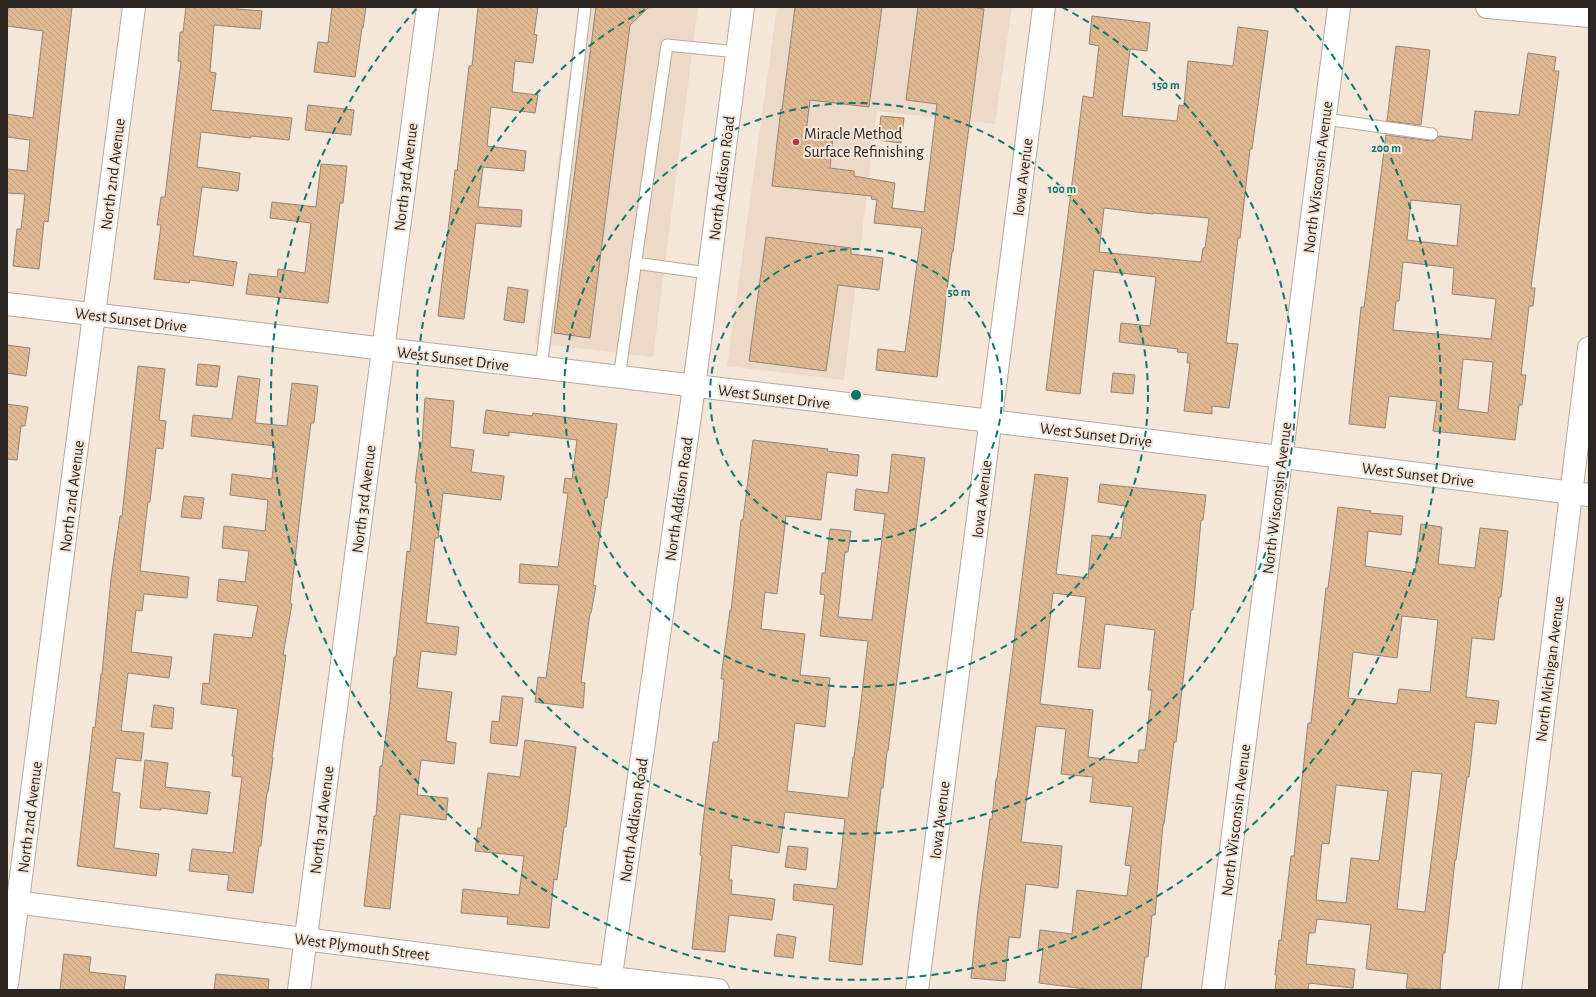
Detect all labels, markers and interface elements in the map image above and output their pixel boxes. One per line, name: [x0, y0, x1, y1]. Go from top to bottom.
text: 150 m: [1152, 79, 1180, 91]
street label: North Wisconsin Avenue: [1301, 100, 1335, 254]
street label: North Addison Road: [706, 115, 738, 241]
street label: North 2nd Avenue: [98, 117, 128, 231]
street label: North 3rd Avenue: [391, 122, 421, 232]
place label: Miracle Method Surface Refinishing: [804, 126, 924, 160]
marker: Miracle Method Surface Refinishing: [791, 137, 801, 147]
street label: Iowa Avenue: [1010, 137, 1036, 217]
text: 200 m: [1371, 142, 1401, 154]
text: 100 m: [1048, 183, 1076, 195]
text: 50 m: [948, 286, 971, 298]
street label: West Sunset Drive: [74, 305, 188, 335]
street label: West Sunset Drive: [396, 344, 510, 374]
street label: West Sunset Drive: [717, 382, 831, 412]
centre of rings: [849, 388, 863, 402]
street label: West Sunset Drive: [1039, 420, 1153, 450]
street label: North Wisconsin Avenue: [1260, 421, 1294, 575]
street label: North Addison Road: [662, 436, 696, 562]
street label: North 2nd Avenue: [57, 439, 87, 553]
street label: North 3rd Avenue: [349, 444, 379, 554]
street label: Iowa Avenue: [969, 459, 995, 539]
street label: West Sunset Drive: [1361, 460, 1475, 490]
street label: North Michigan Avenue: [1533, 595, 1567, 743]
street label: North Wisconsin Avenue: [1219, 743, 1253, 897]
street label: North Addison Road: [617, 757, 651, 883]
street label: North 2nd Avenue: [15, 760, 45, 874]
street label: North 3rd Avenue: [307, 765, 337, 875]
street label: Iowa Avenue: [927, 780, 953, 860]
street label: West Plymouth Street: [293, 931, 430, 964]

